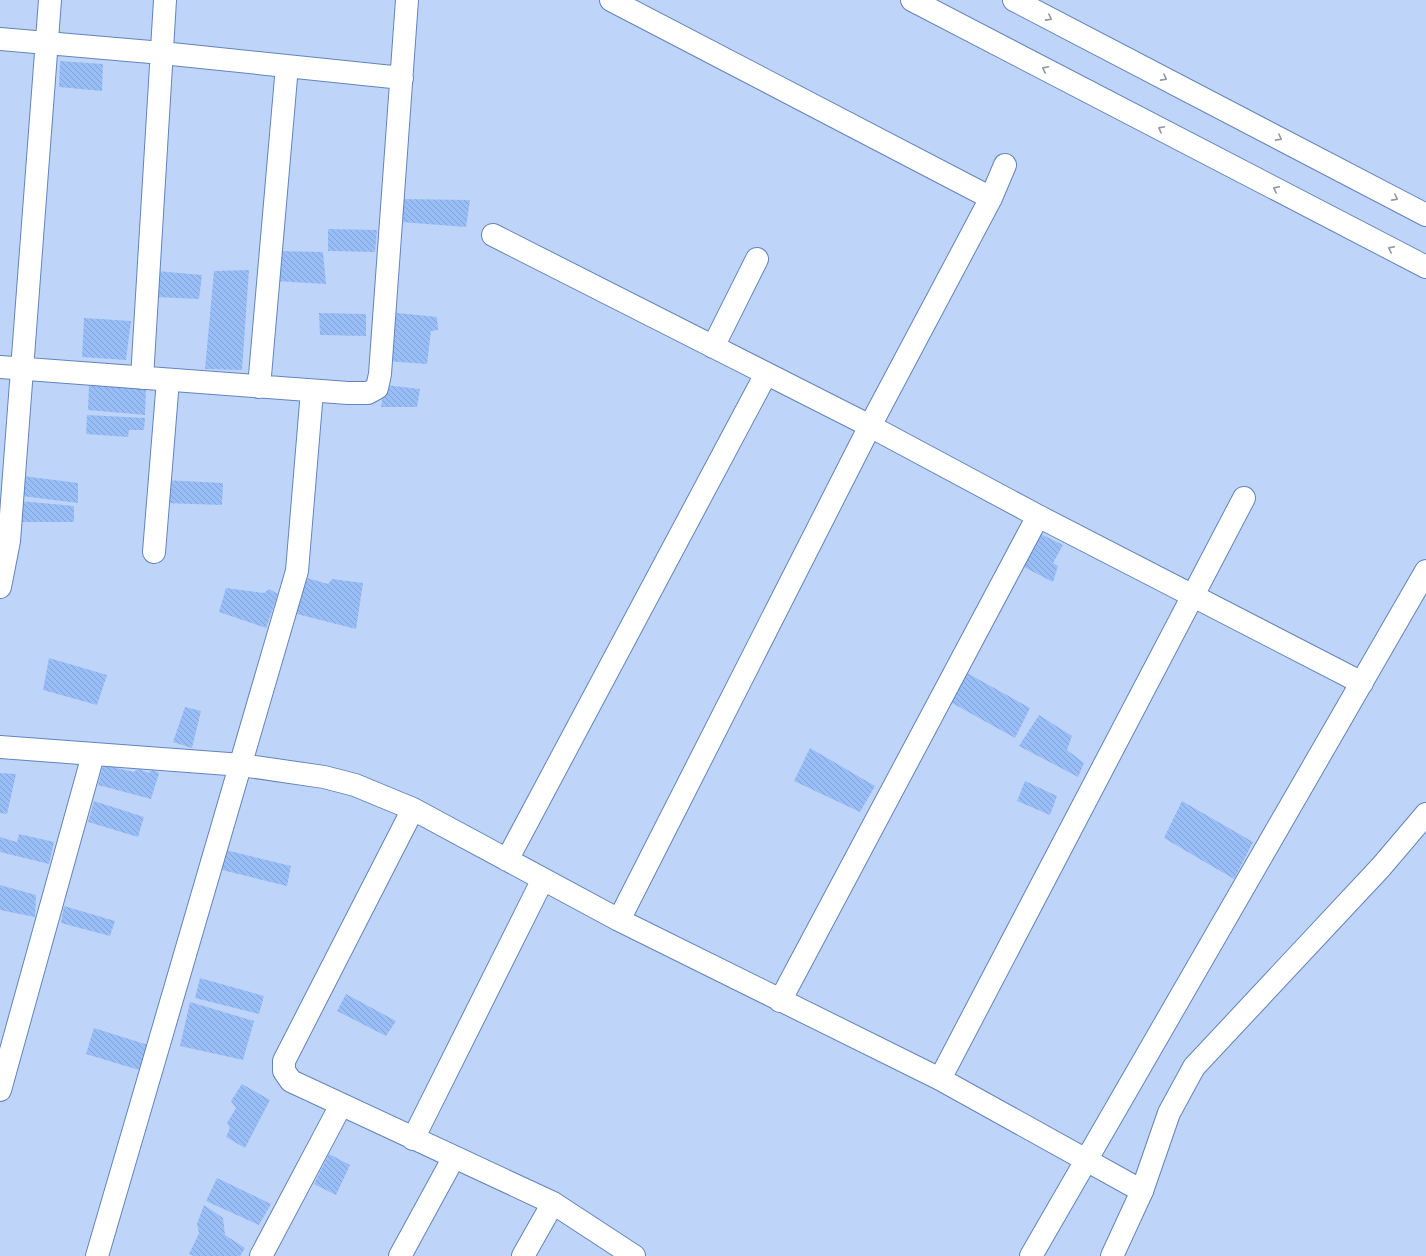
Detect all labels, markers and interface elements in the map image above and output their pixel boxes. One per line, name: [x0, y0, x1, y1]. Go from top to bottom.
one-way arrow: [1045, 13, 1052, 21]
one-way arrow: [1042, 66, 1050, 74]
one-way arrow: [1160, 73, 1167, 81]
one-way arrow: [1158, 126, 1165, 134]
one-way arrow: [1275, 133, 1283, 141]
one-way arrow: [1273, 186, 1280, 194]
one-way arrow: [1390, 193, 1398, 201]
one-way arrow: [1388, 246, 1396, 254]

